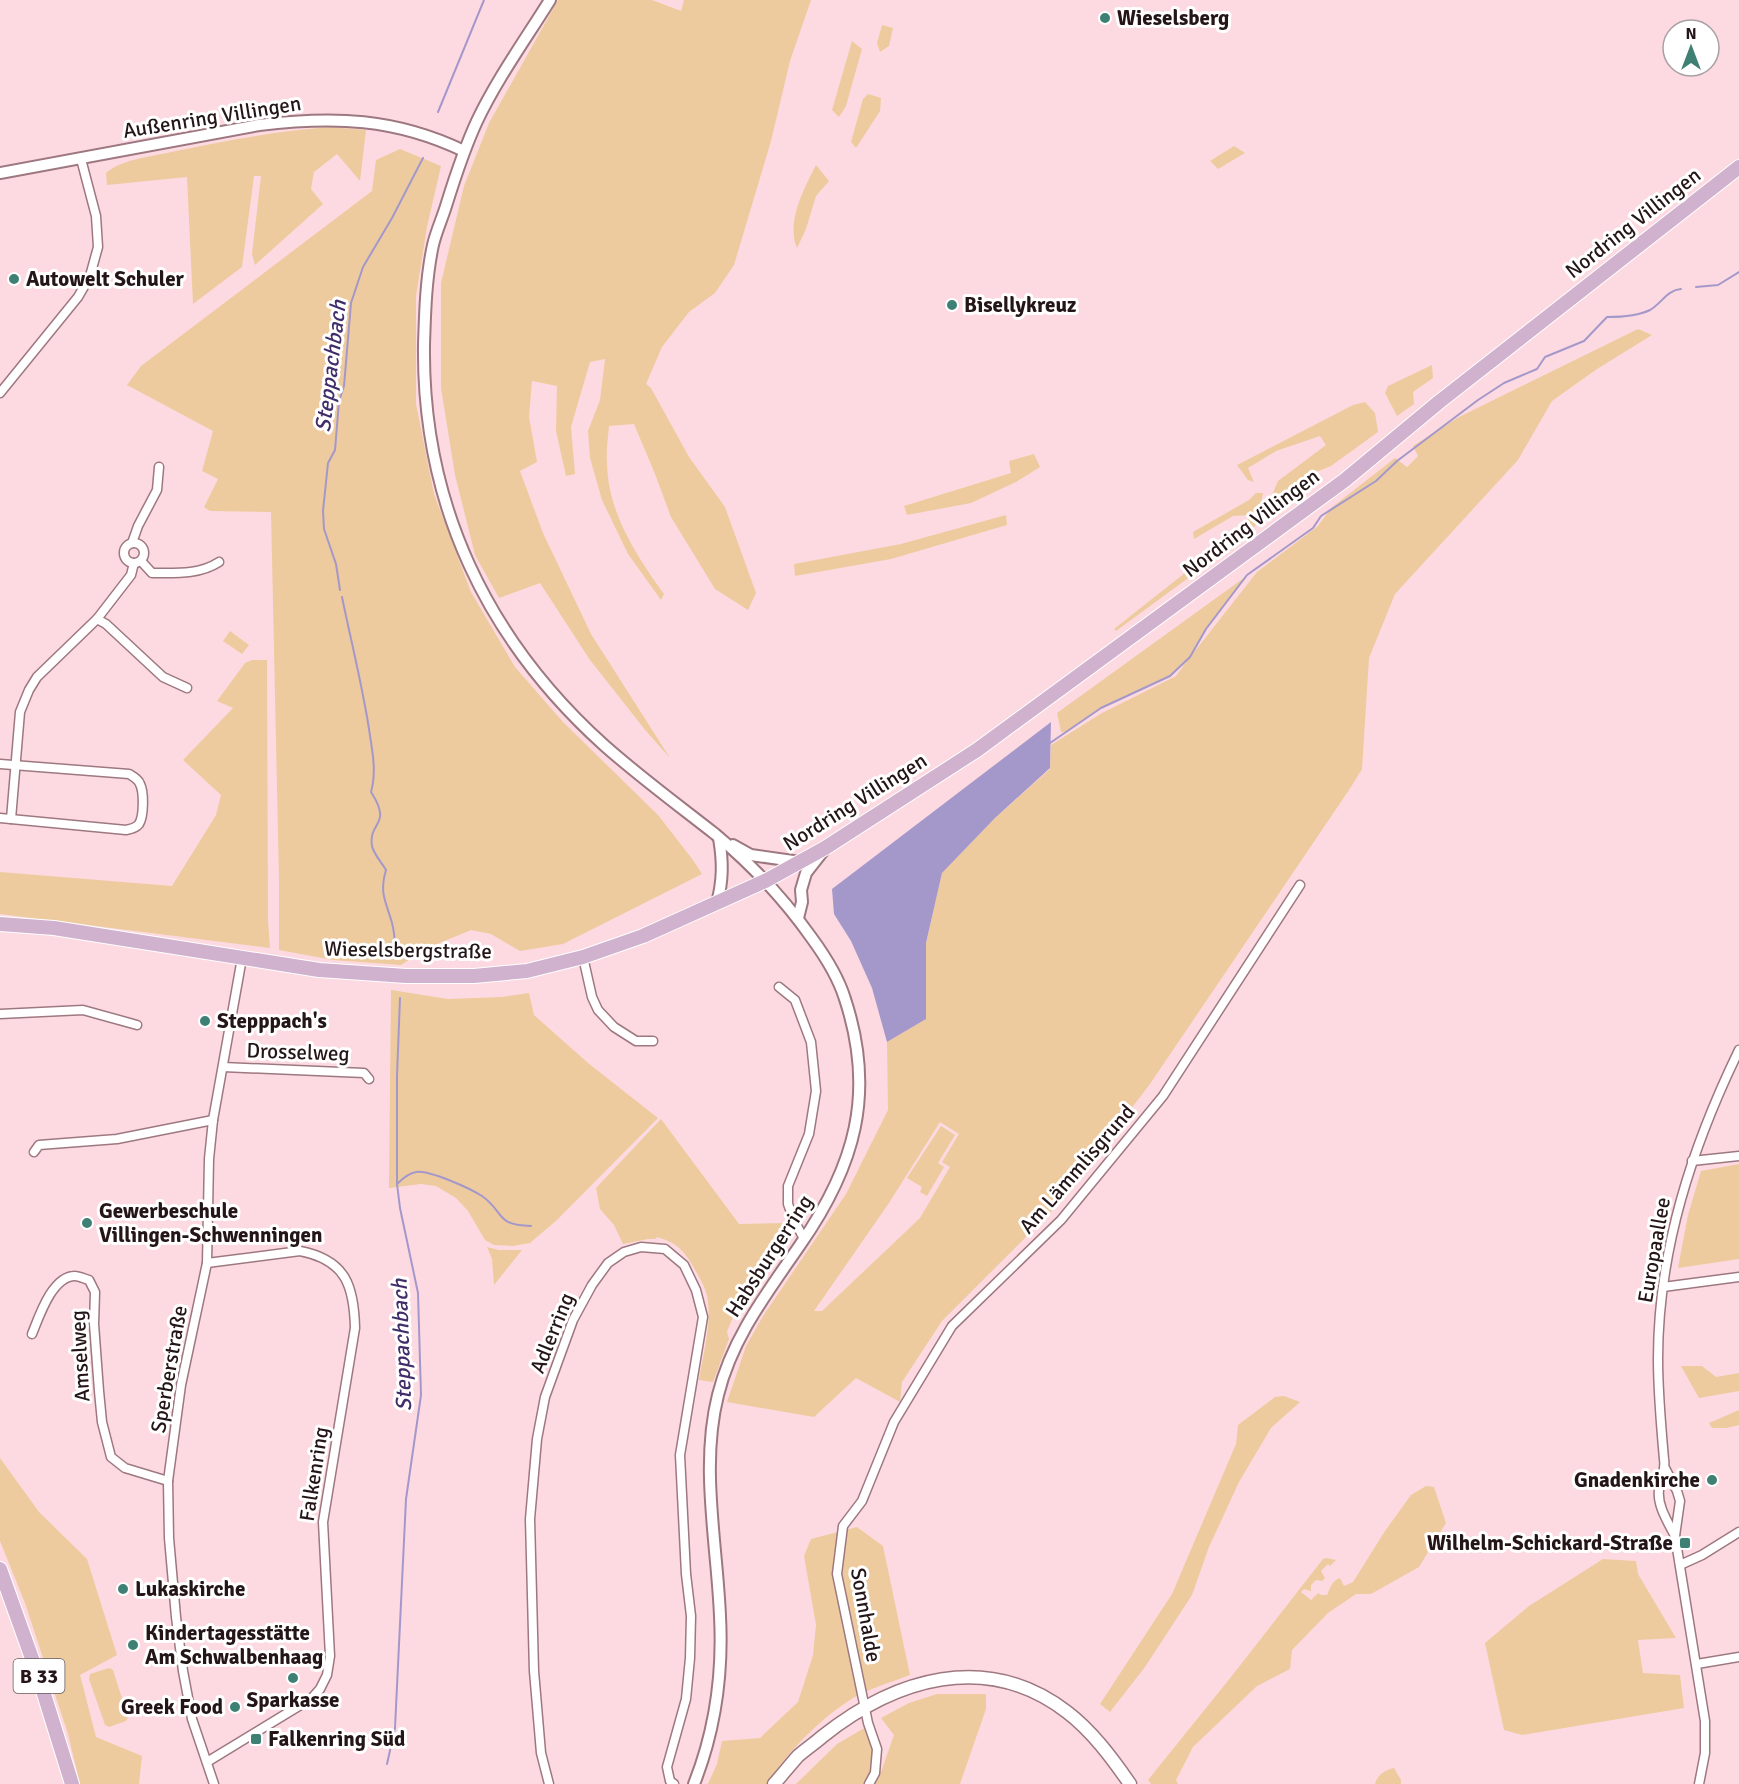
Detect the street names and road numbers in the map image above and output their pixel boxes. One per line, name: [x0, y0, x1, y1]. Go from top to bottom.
street label: Außenring Villingen: [121, 90, 303, 144]
street label: Nordring Villingen: [1560, 162, 1706, 284]
street label: Nordring Villingen: [1177, 463, 1325, 583]
street label: Nordring Villingen: [778, 747, 932, 857]
street label: Wieselsbergstraße: [324, 936, 492, 964]
street label: Drosselweg: [246, 1037, 350, 1067]
street label: Am Lämmlisgrund: [1014, 1099, 1140, 1239]
street label: Habsburgerring: [720, 1190, 818, 1322]
street label: Europaallee: [1632, 1195, 1676, 1305]
street label: Adlerring: [524, 1289, 580, 1377]
street label: Sperberstraße: [145, 1303, 193, 1435]
street label: Amselweg: [65, 1309, 95, 1403]
street label: Falkenring: [294, 1425, 334, 1523]
street label: Sonnhalde: [845, 1566, 887, 1664]
road number: B 33: [14, 1659, 64, 1693]

